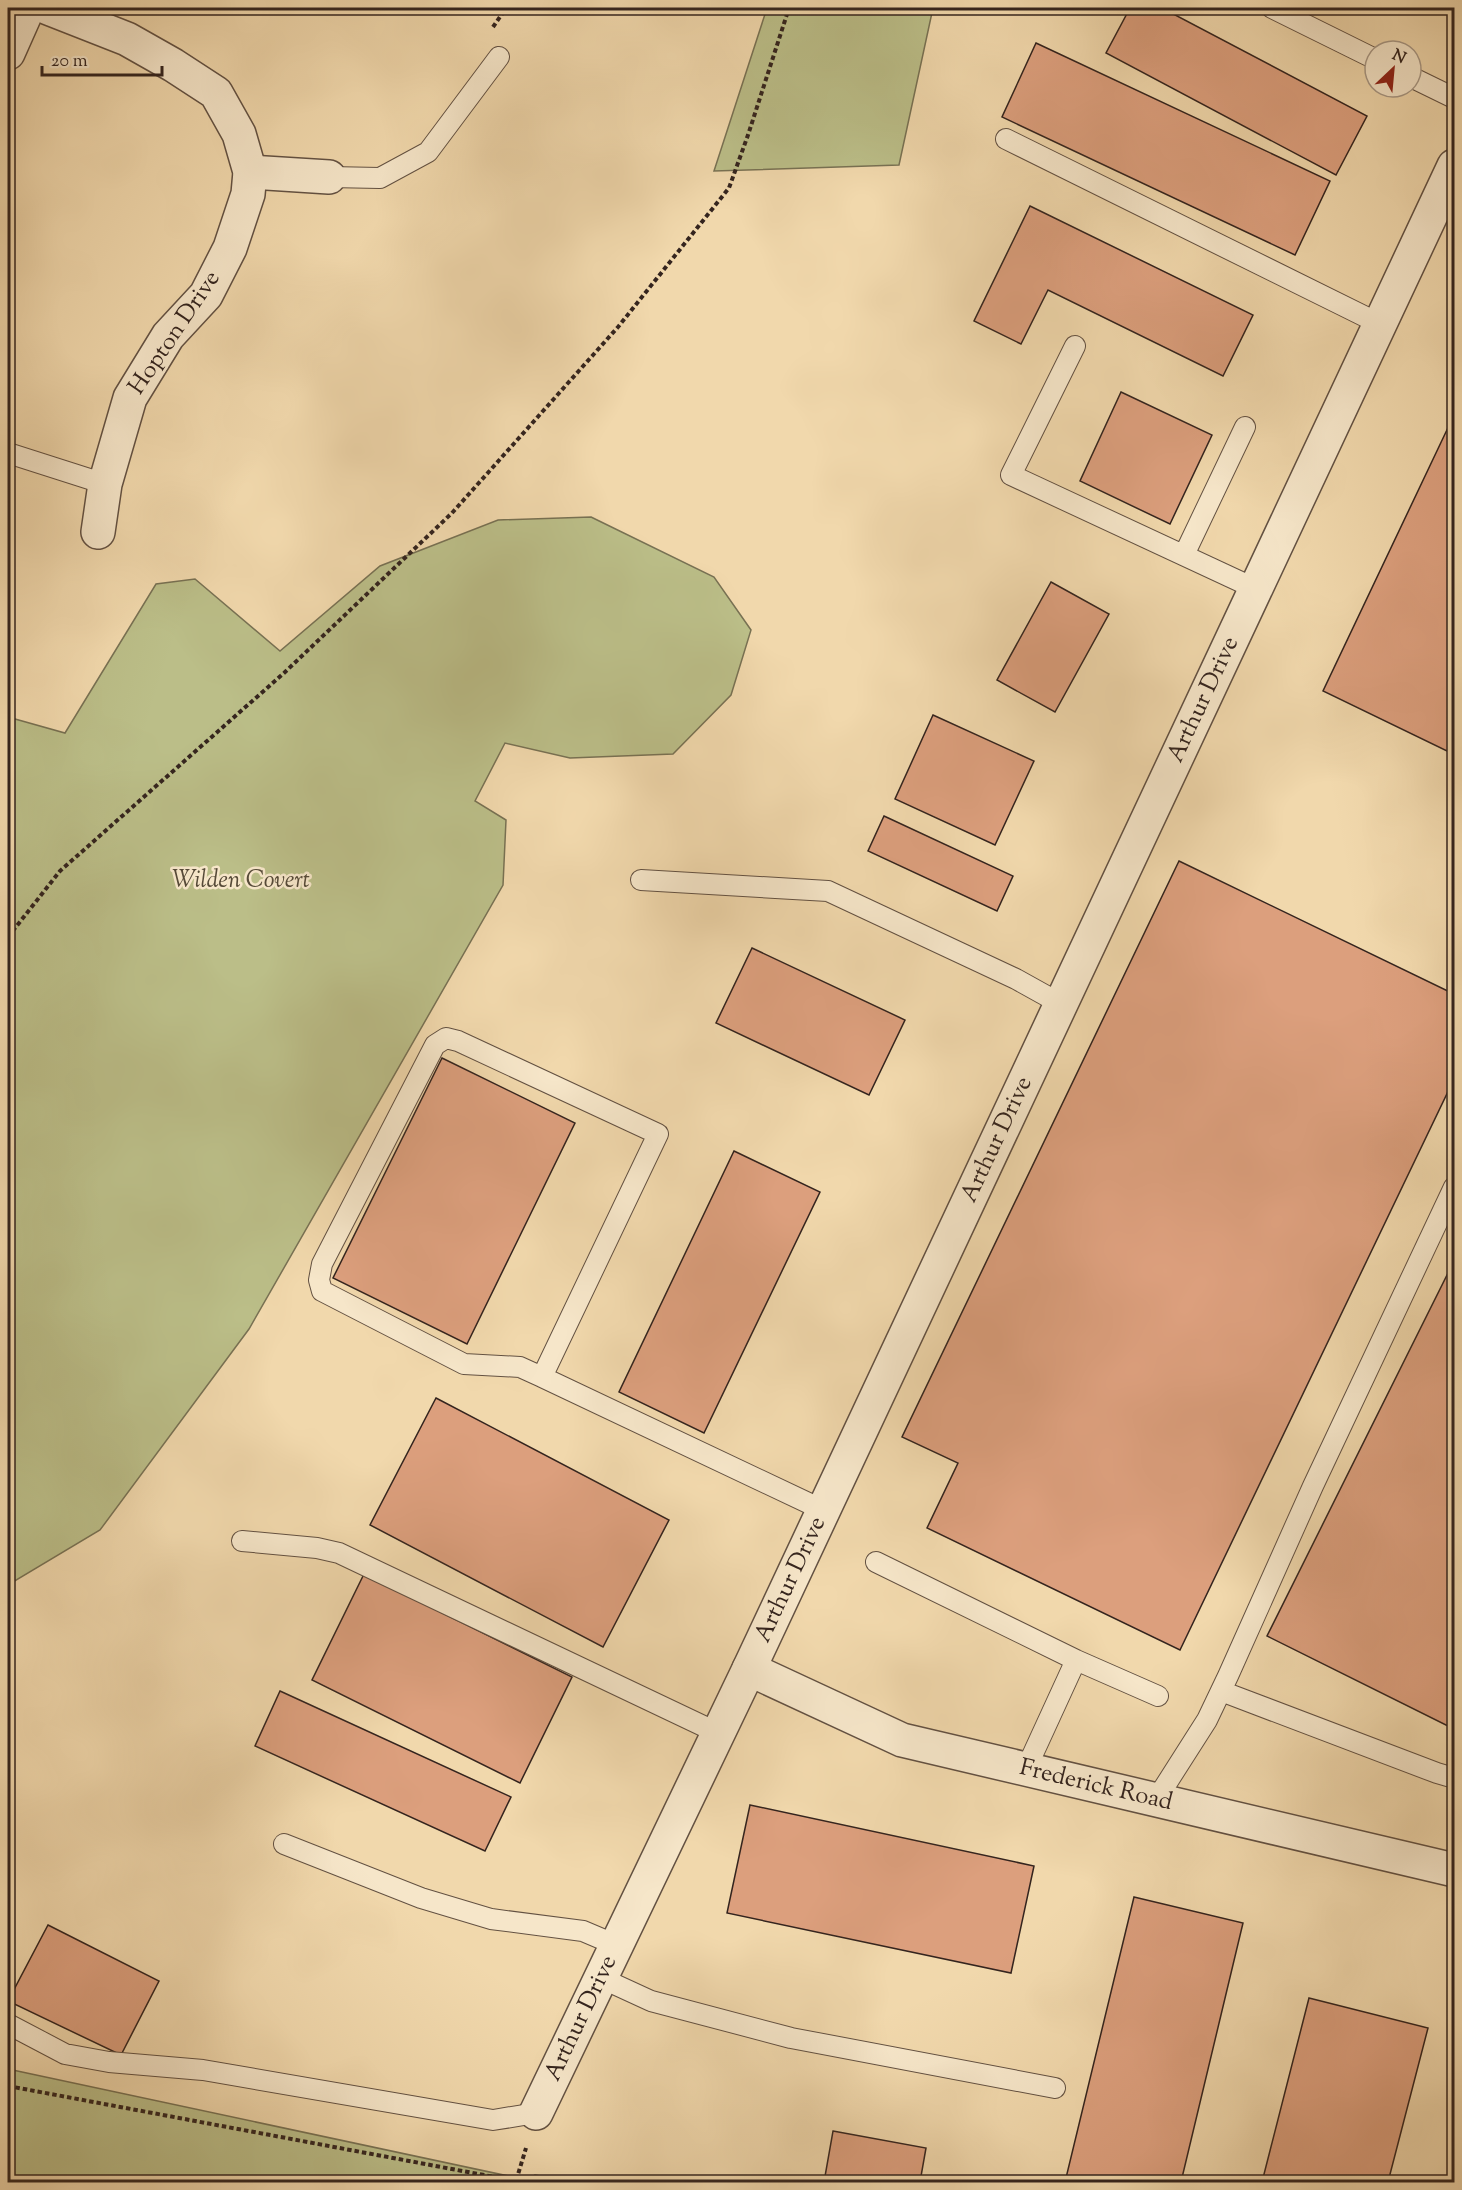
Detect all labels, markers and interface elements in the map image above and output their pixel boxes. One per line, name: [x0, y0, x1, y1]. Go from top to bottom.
scale bar: [42, 39, 162, 77]
north arrow: [1363, 39, 1423, 99]
text: N: [1388, 45, 1409, 71]
text: 20 m: [51, 49, 88, 75]
street label: Hopton Drive: [121, 264, 229, 402]
street label: Arthur Drive: [1159, 631, 1248, 768]
park label: Wilden Covert: [172, 864, 310, 898]
street label: Arthur Drive: [953, 1071, 1041, 1208]
street label: Arthur Drive: [747, 1511, 835, 1648]
street label: Frederick Road: [1016, 1751, 1176, 1820]
street label: Arthur Drive: [537, 1950, 626, 2087]

